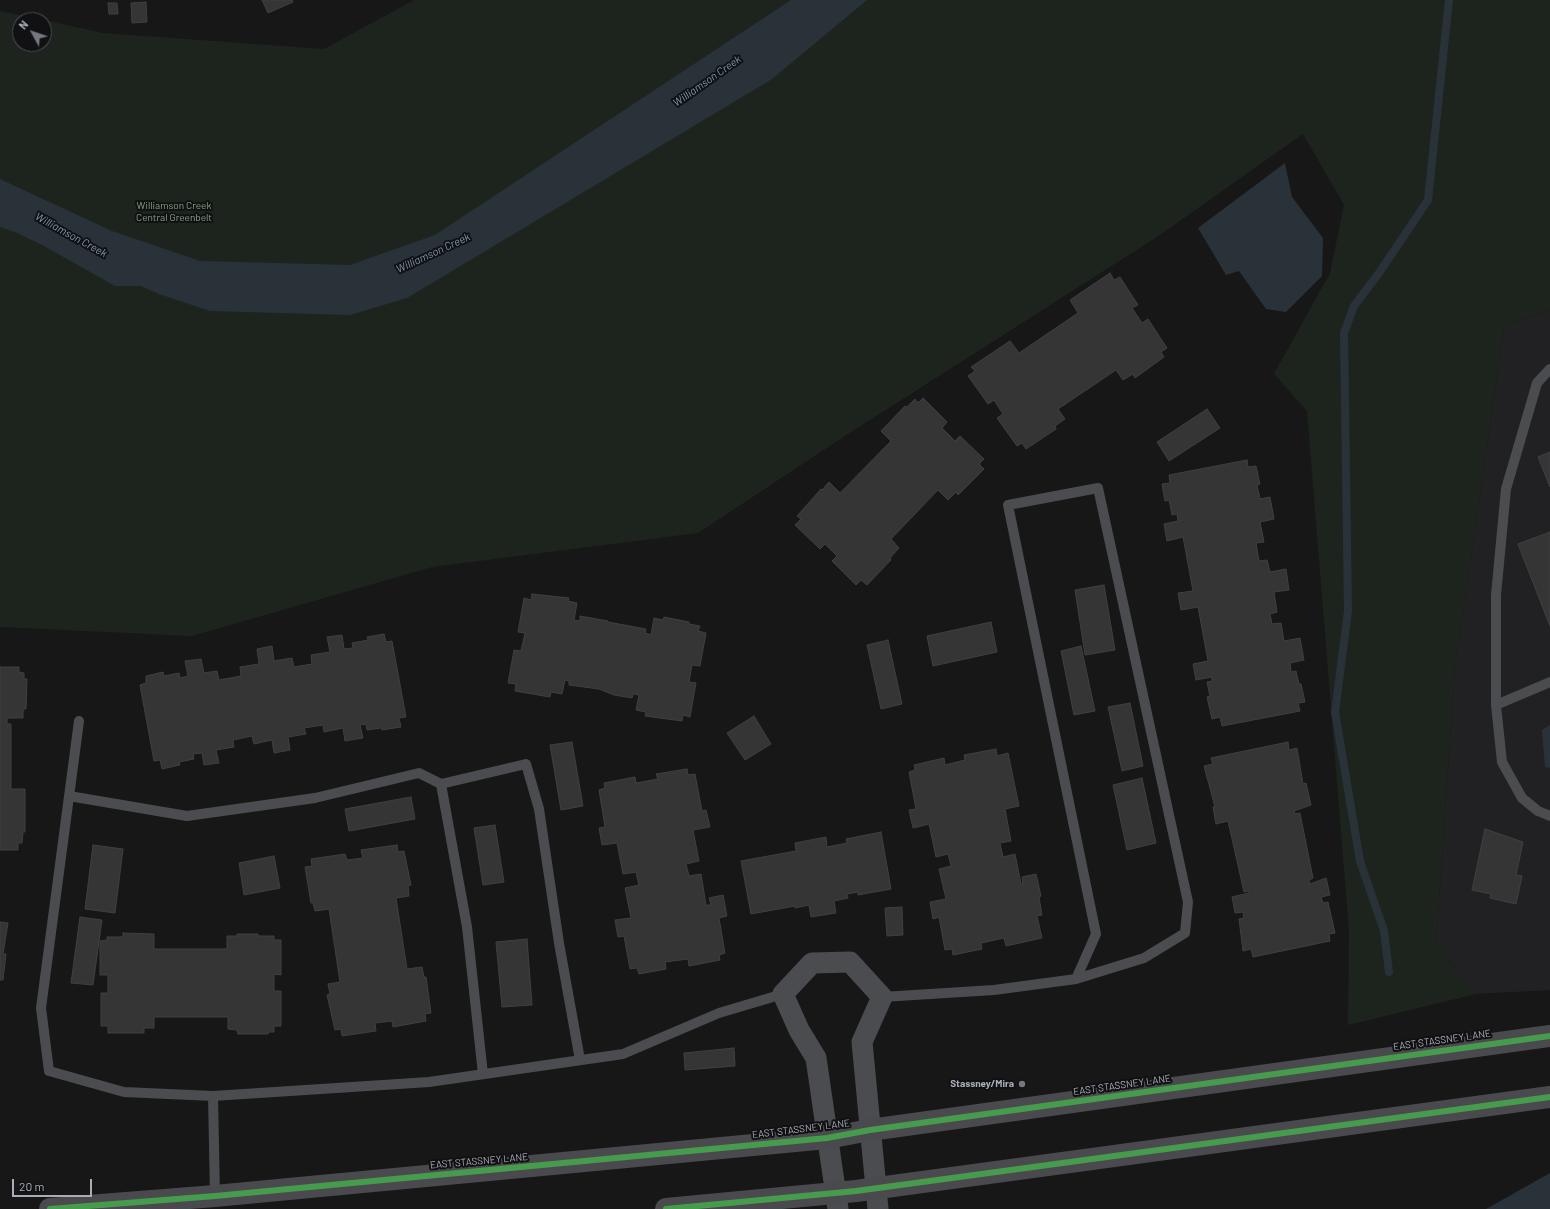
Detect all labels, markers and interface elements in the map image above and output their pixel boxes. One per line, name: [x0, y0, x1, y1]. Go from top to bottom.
north arrow: [12, 12, 52, 52]
text: N: [16, 18, 31, 32]
water label: Williamson Creek: [670, 53, 744, 109]
park label: Williamson Creek Central Greenbelt: [136, 200, 212, 224]
water label: Williamson Creek: [33, 210, 109, 260]
water label: Williamson Creek: [394, 230, 472, 276]
street label: EAST STASSNEY LANE: [1392, 1027, 1492, 1053]
street label: EAST STASSNEY LANE: [1072, 1072, 1172, 1098]
place label: Stassney/Mira: [950, 1078, 1014, 1090]
marker: Stassney/Mira: [1017, 1079, 1027, 1089]
street label: EAST STASSNEY LANE: [751, 1117, 851, 1141]
street label: EAST STASSNEY LANE: [429, 1151, 529, 1171]
scale bar: [14, 1171, 94, 1197]
text: 20 m: [19, 1179, 45, 1193]

